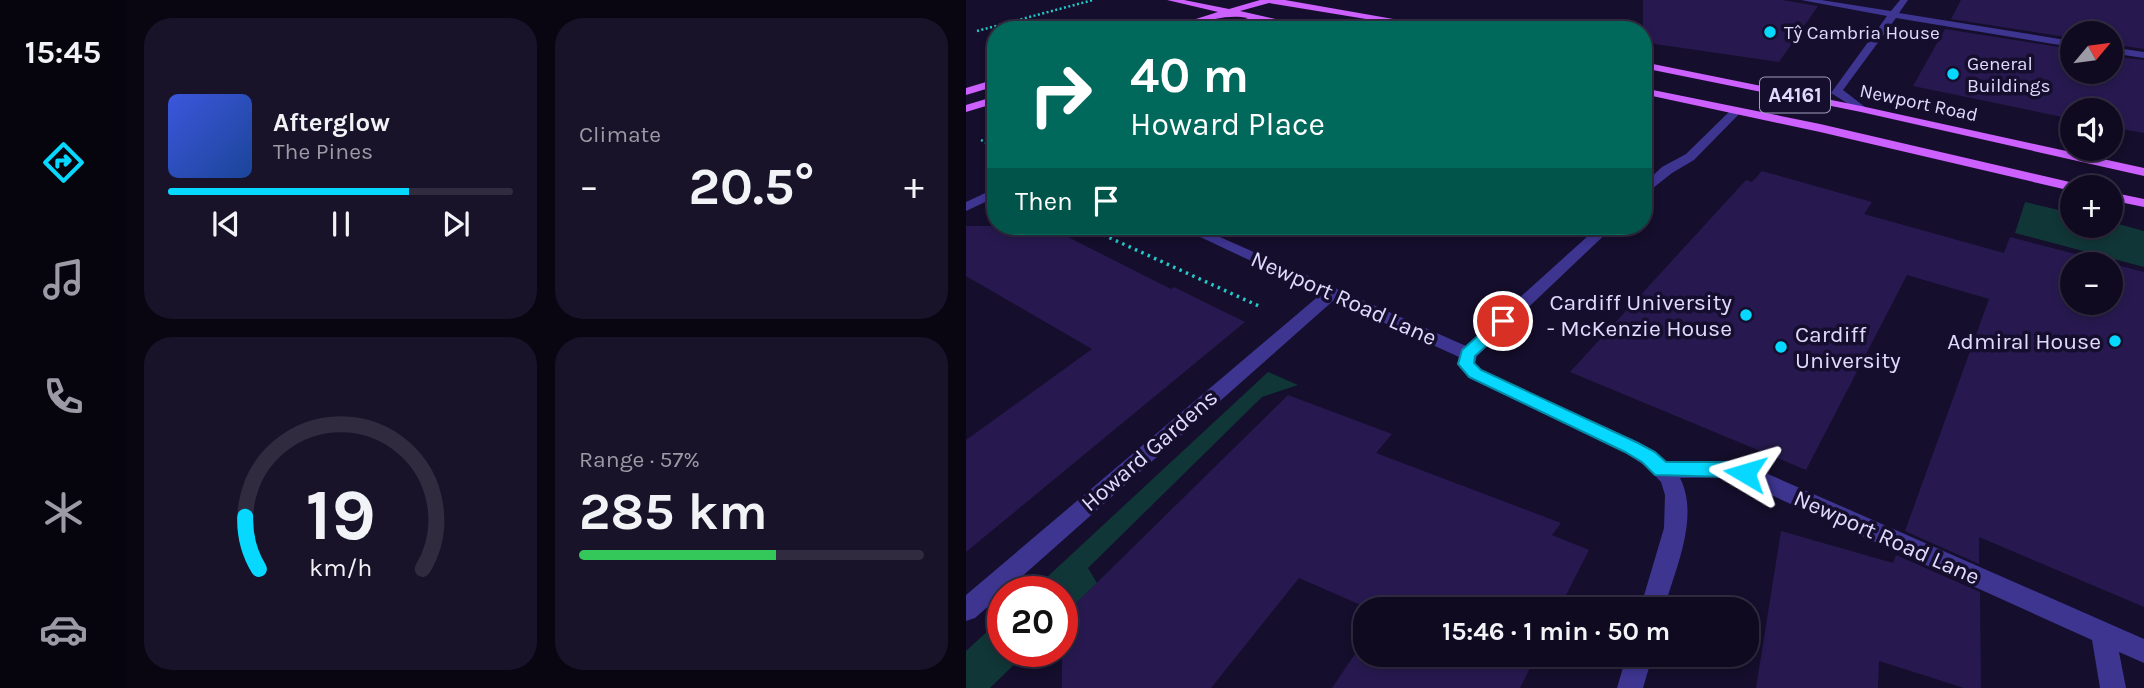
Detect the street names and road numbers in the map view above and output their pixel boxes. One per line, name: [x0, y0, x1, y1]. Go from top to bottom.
road number: A4161: [1760, 78, 1830, 112]
street label: Newport Road: [1858, 80, 1980, 126]
street label: Newport Road Lane: [1247, 245, 1441, 351]
street label: Howard Gardens: [1076, 384, 1223, 517]
street label: Newport Road Lane: [1790, 484, 1984, 590]

